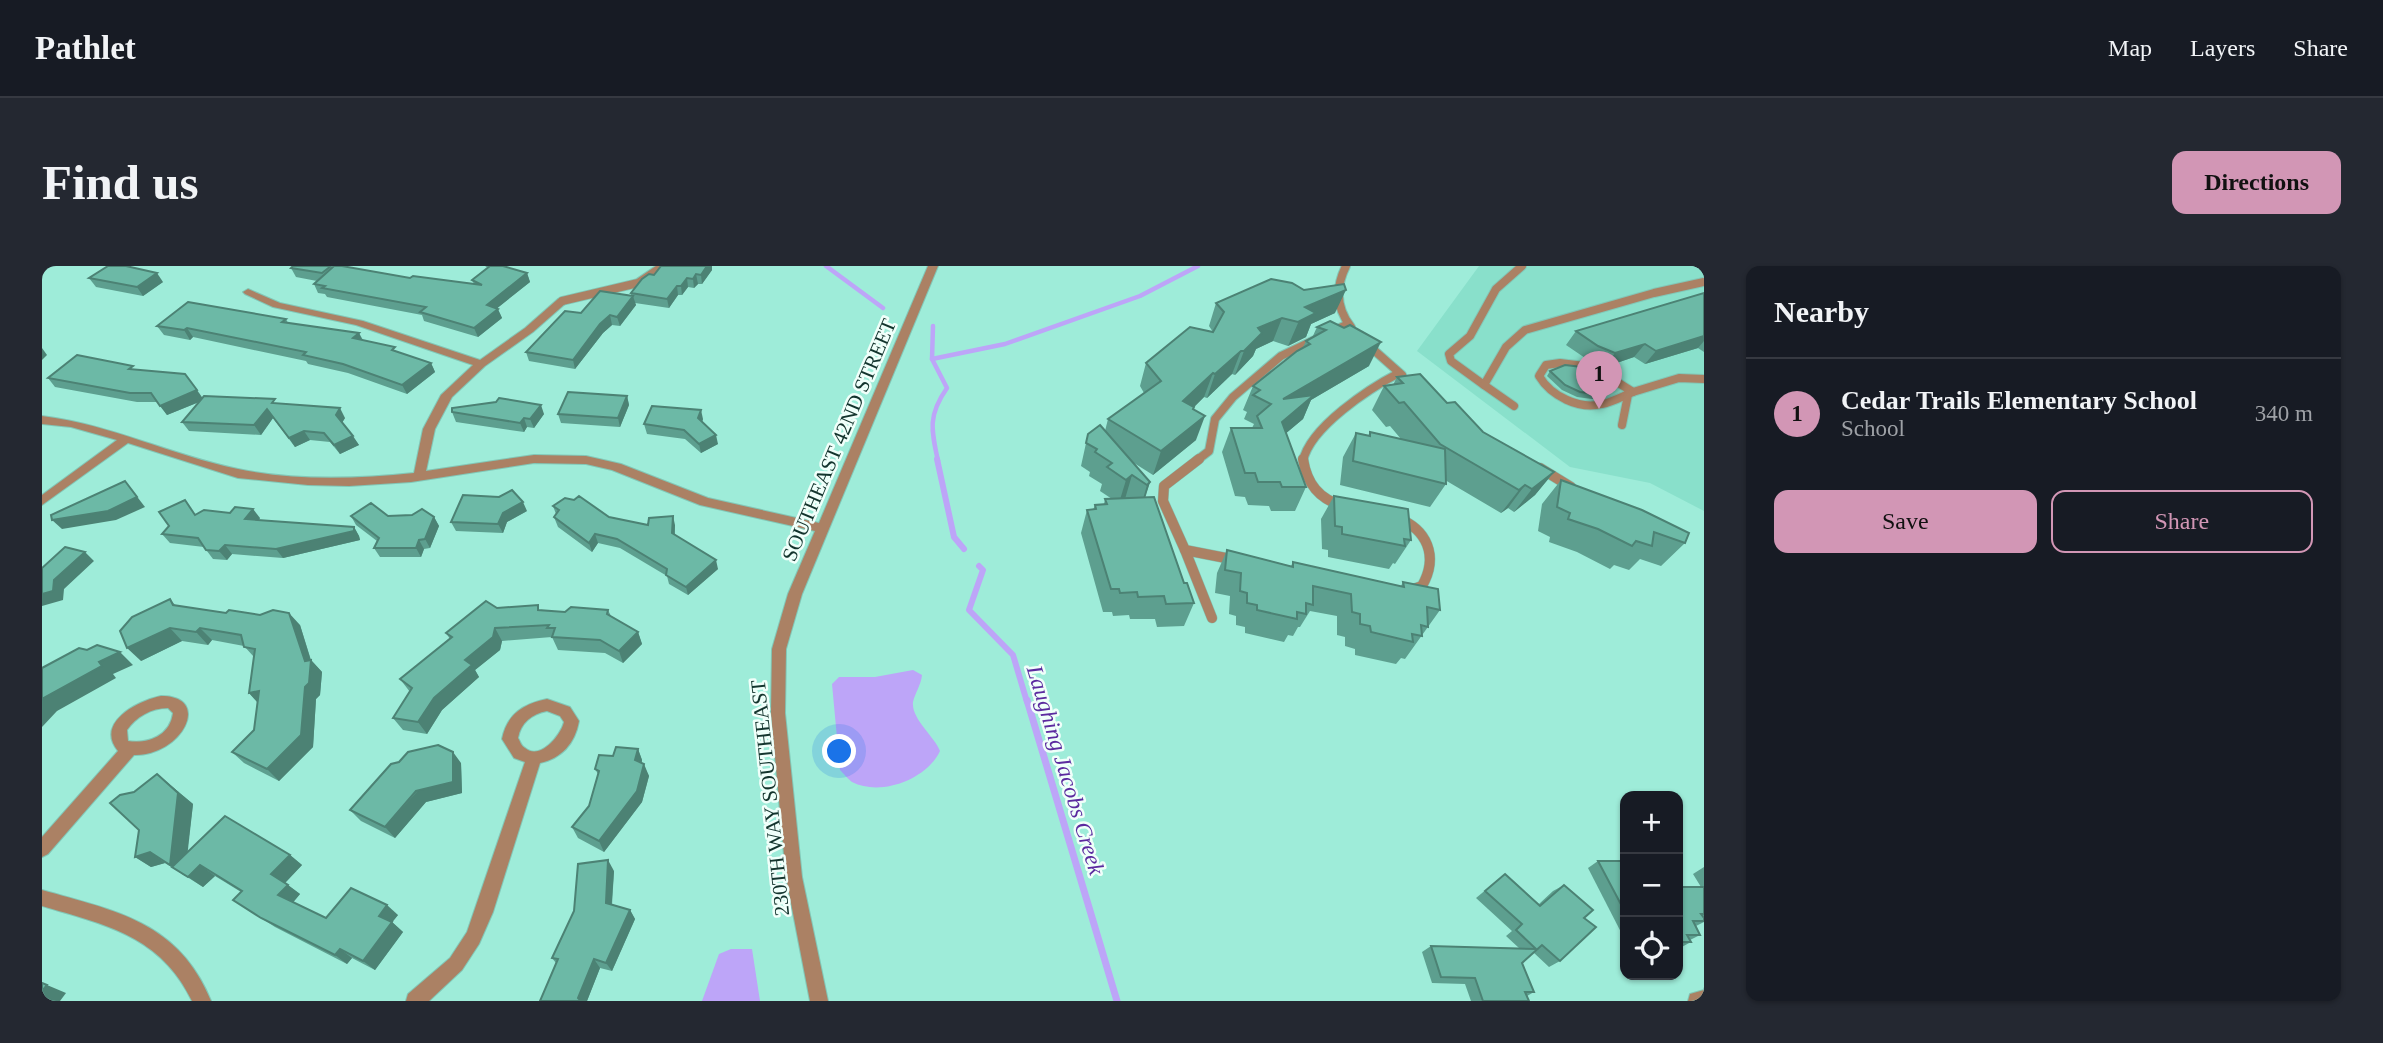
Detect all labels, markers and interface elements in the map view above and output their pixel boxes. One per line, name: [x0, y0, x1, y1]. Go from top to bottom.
text: Pathlet: [35, 30, 136, 66]
text: Map: [2108, 35, 2152, 61]
text: Layers: [2190, 35, 2255, 61]
text: Share: [2293, 35, 2348, 61]
button: Directions: [2172, 151, 2341, 214]
text: Find us: [42, 155, 199, 210]
text: Nearby: [1774, 295, 1869, 328]
street label: SOUTHEAST 42ND STREET: [777, 315, 901, 565]
pin: 1: [1576, 351, 1622, 409]
text: Cedar Trails Elementary School: [1841, 386, 2197, 415]
text: 1: [1791, 401, 1803, 426]
text: 340 m: [2255, 401, 2313, 426]
text: School: [1841, 416, 1905, 441]
button: Save: [1774, 490, 2037, 553]
button: Share: [2051, 490, 2313, 553]
water label: Laughing Jacobs Creek: [1021, 661, 1110, 879]
street label: 230TH WAY SOUTHEAST: [746, 679, 794, 917]
your location: [822, 734, 856, 768]
map controls: [1620, 791, 1683, 980]
button: +: [1620, 791, 1683, 854]
button: −: [1620, 854, 1683, 917]
button: locate: [1620, 917, 1683, 980]

